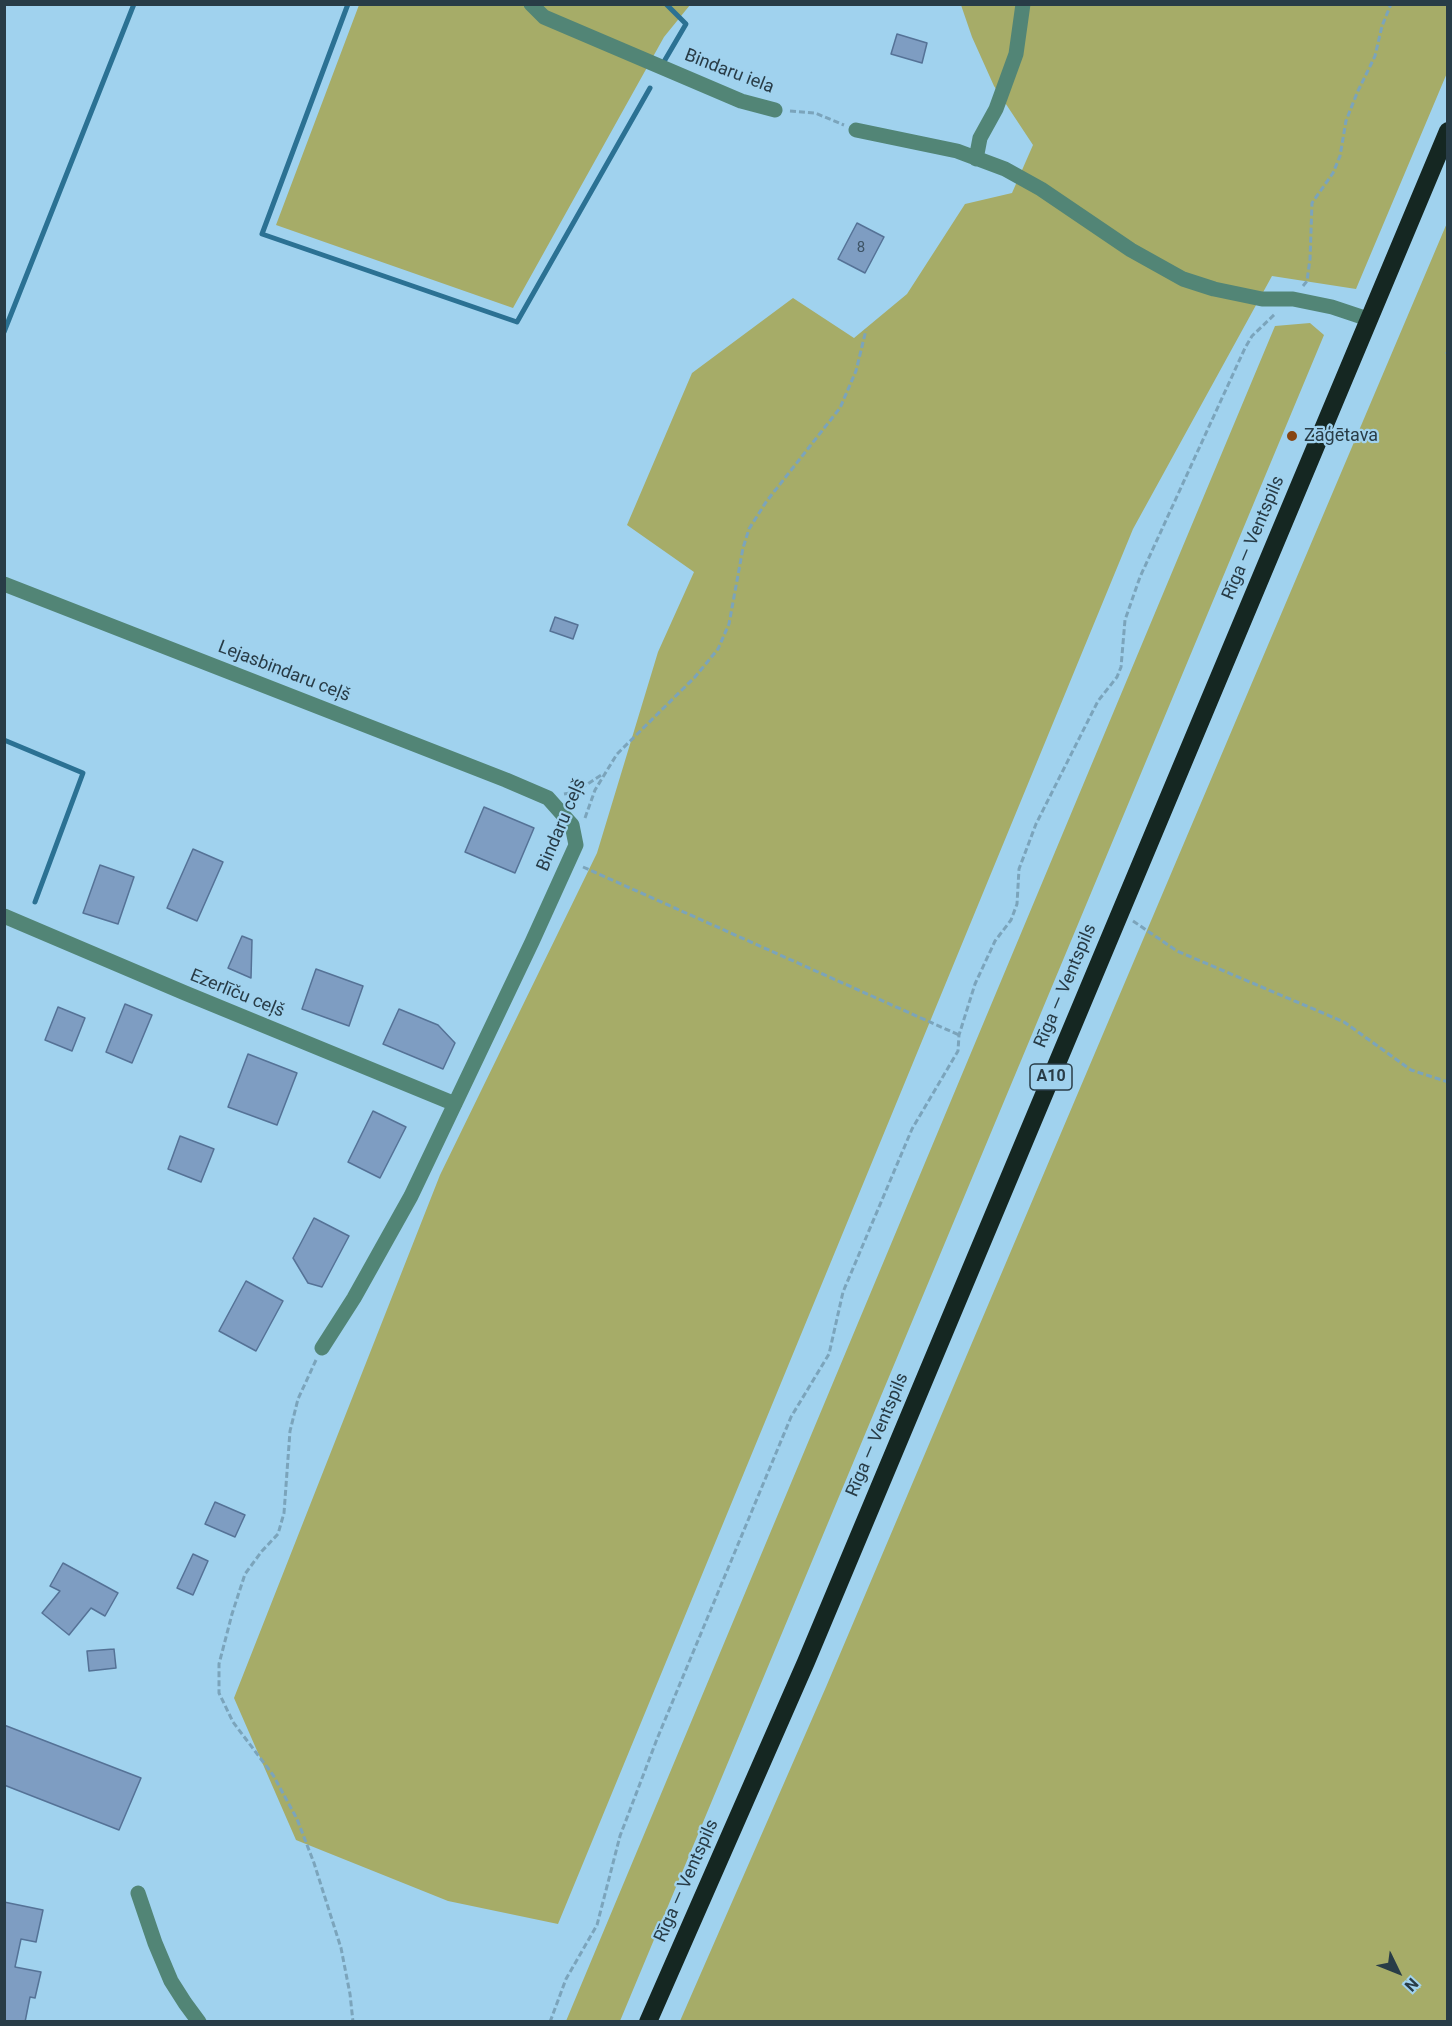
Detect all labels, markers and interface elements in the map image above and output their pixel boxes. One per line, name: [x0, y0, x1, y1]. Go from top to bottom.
street label: Bindaru iela: [681, 45, 777, 99]
house number: 8: [857, 239, 865, 257]
place label: Zāģētava: [1304, 425, 1378, 447]
marker: Zāģētava: [1285, 429, 1299, 443]
street label: Rīga — Ventspils: [1218, 473, 1290, 603]
street label: Lejasbindaru ceļš: [215, 637, 353, 707]
street label: Bindaru ceļš: [533, 775, 591, 875]
street label: Rīga — Ventspils: [1030, 921, 1102, 1051]
street label: Ezerlīču ceļš: [187, 965, 287, 1023]
road number: A10: [1030, 1064, 1072, 1090]
street label: Rīga — Ventspils: [842, 1370, 914, 1500]
street label: Rīga — Ventspils: [650, 1816, 724, 1946]
north arrow: [1368, 1942, 1428, 2002]
text: N: [1401, 1974, 1422, 1995]

